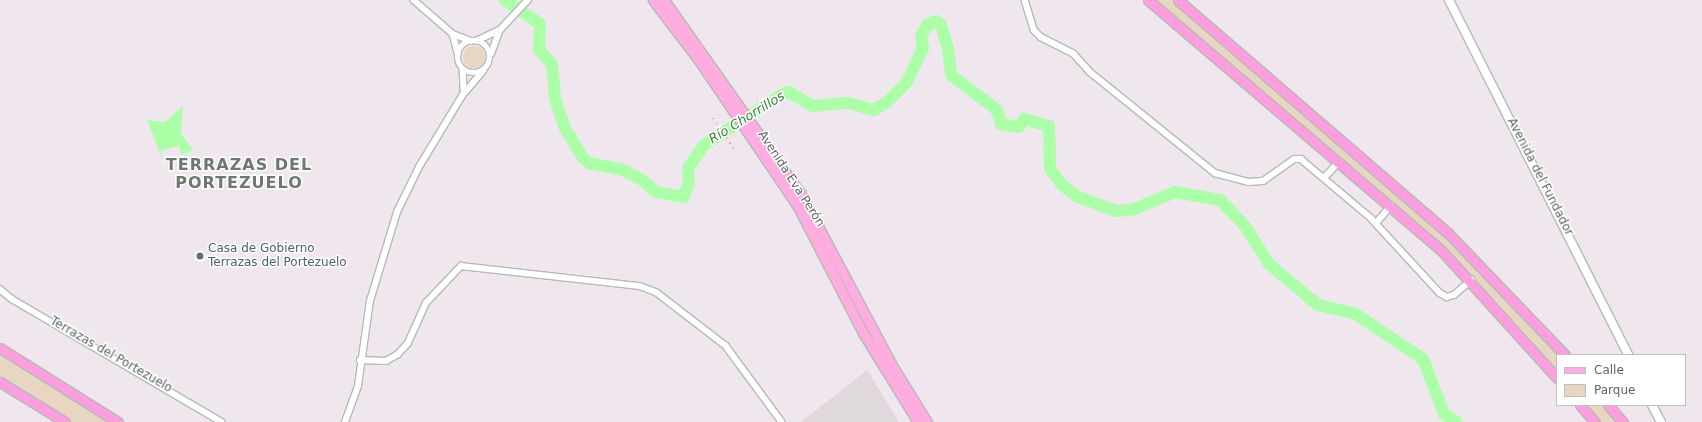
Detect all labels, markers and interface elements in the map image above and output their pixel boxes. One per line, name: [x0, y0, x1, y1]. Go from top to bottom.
water label: Río Chorrillos: [706, 89, 788, 147]
street label: Avenida del Fundador: [1504, 116, 1576, 238]
street label: Avenida Eva Perón: [755, 128, 827, 230]
district label: TERRAZAS DEL PORTEZUELO: [166, 155, 312, 193]
place label: Casa de Gobierno Terrazas del Portezuelo: [208, 242, 347, 270]
marker: Casa de Gobierno Terrazas del Portezuelo: [195, 251, 205, 261]
street label: Terrazas del Portezuelo: [47, 314, 175, 396]
legend: [1556, 354, 1686, 406]
text: Calle: [1594, 363, 1624, 377]
text: Parque: [1594, 383, 1635, 397]

